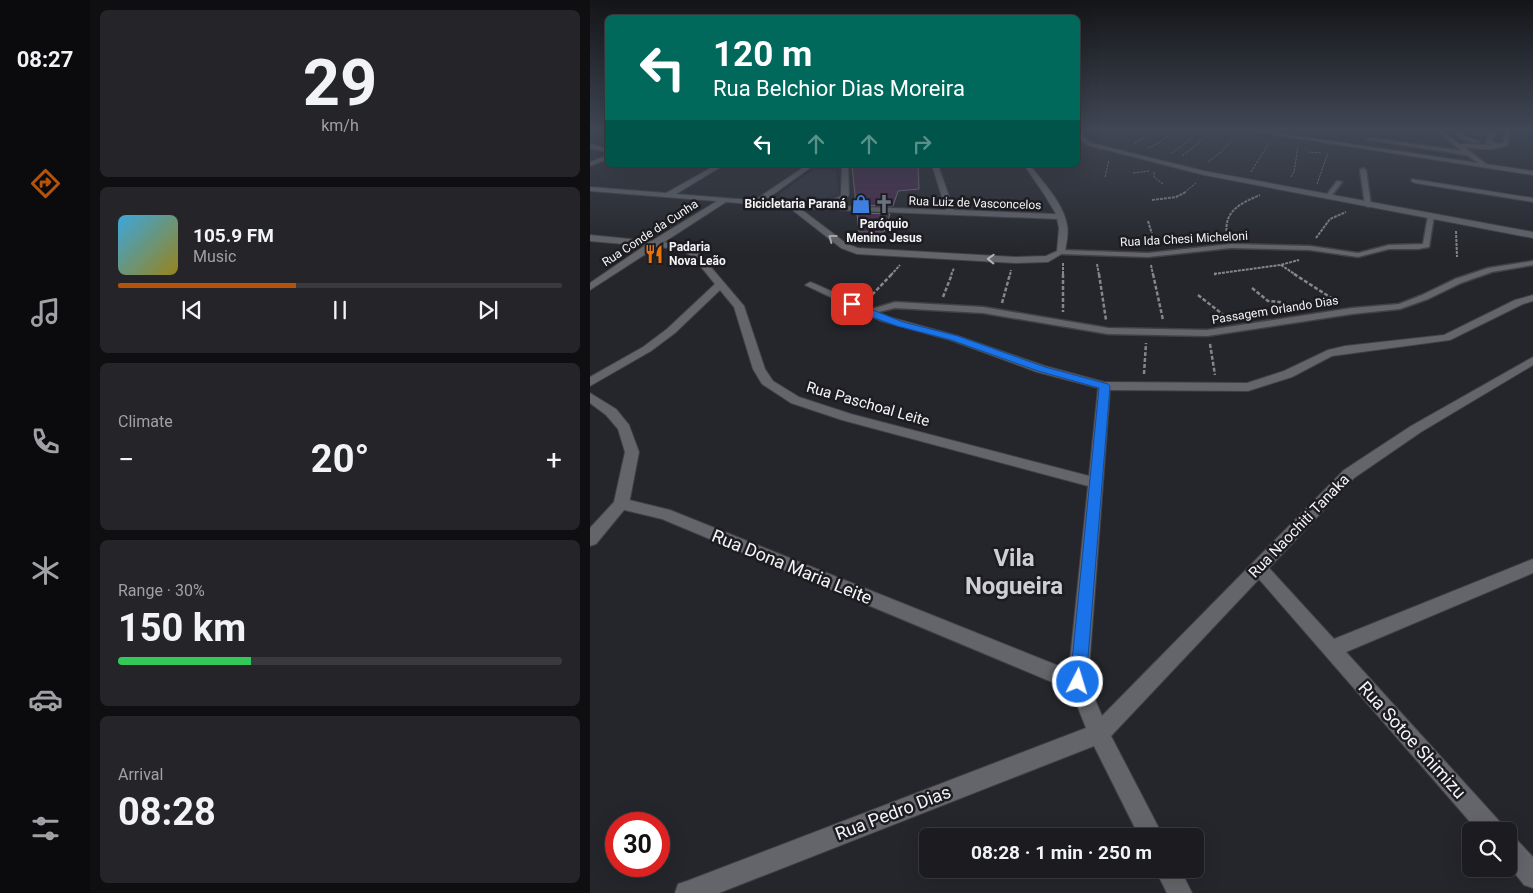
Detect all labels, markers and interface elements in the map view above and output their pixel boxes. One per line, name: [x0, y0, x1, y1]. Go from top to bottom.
text: 120 m: [713, 34, 812, 75]
icon: left: [630, 35, 695, 100]
text: 29: [303, 45, 377, 121]
text: 08:27: [17, 47, 73, 72]
text: Rua Belchior Dias Moreira: [713, 76, 965, 101]
text: km/h: [321, 116, 359, 135]
icon: left: [749, 130, 777, 158]
icon: ahead: [802, 130, 830, 158]
icon: ahead: [855, 130, 883, 158]
icon: right: [908, 130, 936, 158]
icon: directions: [28, 166, 63, 201]
shop icon: Bicicletaria Paraná: [850, 193, 872, 215]
church icon: Paróquio Menino Jesus: [873, 193, 895, 215]
street label: Rua Luiz de Vasconcelos: [908, 194, 1042, 212]
street label: Rua Conde da Cunha: [599, 197, 701, 269]
place label: Bicicletaria Paraná: [745, 197, 847, 211]
place label: Paróquio Menino Jesus: [846, 217, 922, 245]
text: 105.9 FM: [193, 224, 274, 247]
street label: Rua Ida Chesi Micheloni: [1120, 229, 1248, 249]
one-way arrow: [829, 235, 838, 243]
place label: Padaria Nova Leão: [669, 240, 726, 268]
restaurant icon: Padaria Nova Leão: [643, 243, 665, 265]
text: Music: [193, 247, 236, 266]
one-way arrow: [987, 254, 995, 265]
pin: [831, 283, 873, 325]
icon: arrive: [838, 290, 866, 318]
street label: Passagem Orlando Dias: [1211, 293, 1339, 327]
icon: music: [28, 295, 63, 330]
icon: previous: [178, 296, 206, 324]
icon: pause: [326, 296, 354, 324]
icon: next: [474, 296, 502, 324]
street label: Rua Paschoal Leite: [804, 378, 932, 430]
text: Climate: [118, 412, 173, 431]
icon: phone: [28, 424, 63, 459]
text: 20°: [311, 437, 369, 481]
text: −: [118, 443, 134, 476]
text: +: [546, 443, 562, 476]
street label: Rua Naochiti Tanaka: [1245, 470, 1353, 582]
street label: Rua Dona Maria Leite: [709, 525, 875, 608]
district label: Vila Nogueira: [965, 544, 1063, 600]
icon: climate: [28, 553, 63, 588]
text: Range · 30%: [118, 581, 205, 600]
text: 150 km: [118, 606, 246, 650]
position arrow: [1051, 655, 1103, 707]
street label: Rua Sotoe Shimizu: [1354, 677, 1470, 803]
icon: car: [28, 682, 63, 717]
text: Arrival: [118, 765, 163, 784]
street label: Rua Pedro Dias: [832, 781, 954, 844]
text: 08:28: [118, 790, 216, 834]
icon: filters: [28, 811, 63, 846]
speed limit sign: 30: [605, 812, 670, 877]
map controls: [1462, 822, 1517, 877]
button: search: [1462, 822, 1517, 877]
text: 08:28 · 1 min · 250 m: [971, 841, 1152, 864]

